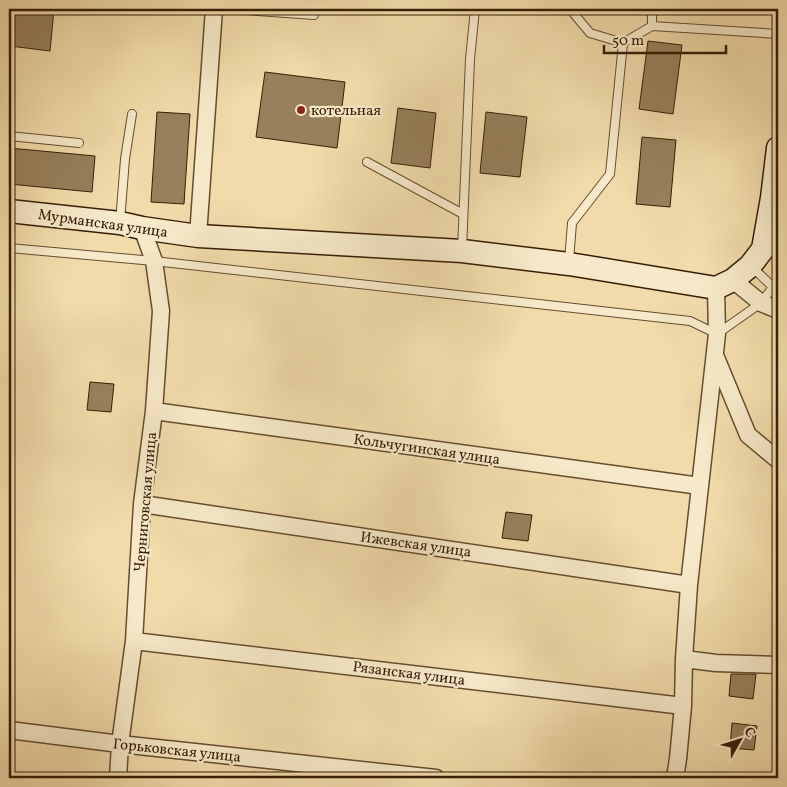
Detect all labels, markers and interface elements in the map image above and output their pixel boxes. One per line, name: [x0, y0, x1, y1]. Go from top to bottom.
scale bar: [604, 22, 727, 54]
text: 50 m: [612, 31, 644, 52]
place label: котельная: [311, 101, 381, 122]
marker: котельная: [295, 104, 307, 116]
street label: Мурманская улица: [37, 205, 169, 244]
street label: Кольчугинская улица: [352, 430, 501, 471]
street label: Черниговская улица: [130, 431, 163, 573]
street label: Ижевская улица: [359, 527, 473, 564]
street label: Рязанская улица: [351, 657, 466, 692]
north arrow: [714, 714, 764, 764]
text: С: [739, 723, 759, 742]
street label: Горьковская улица: [112, 734, 242, 769]

